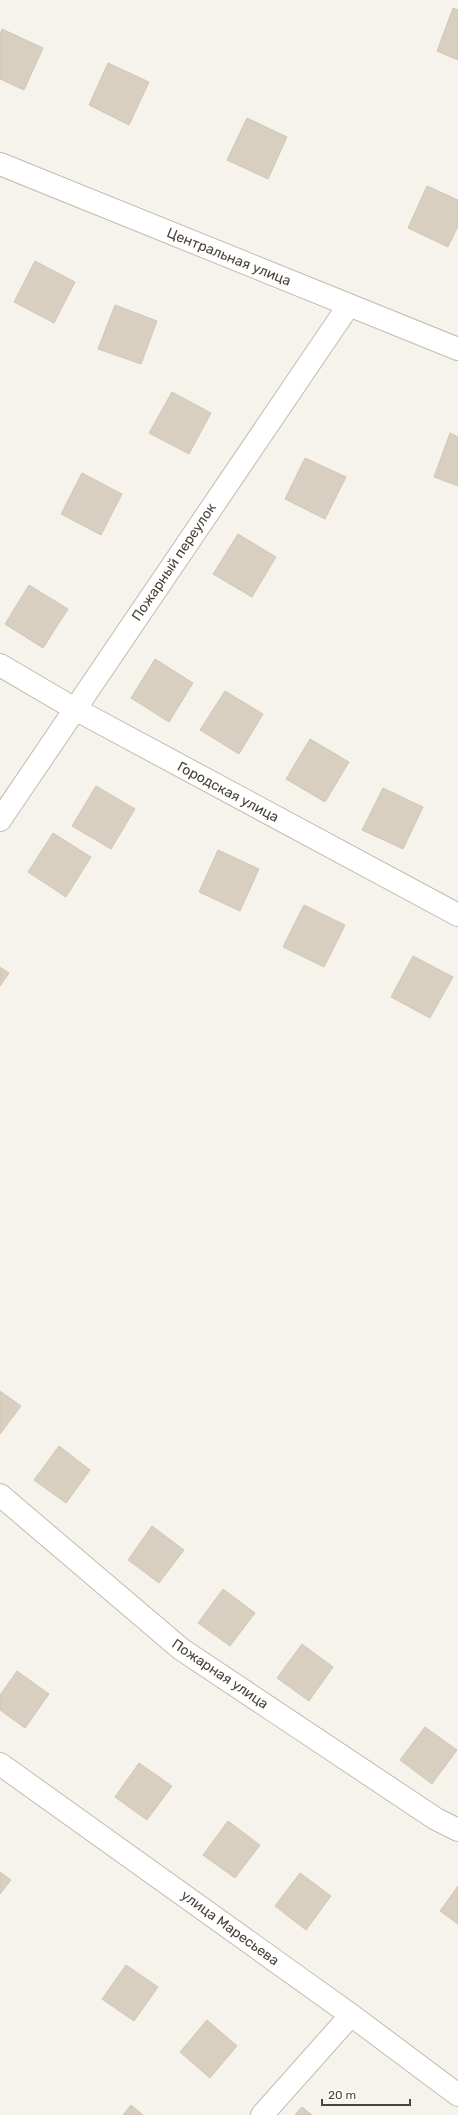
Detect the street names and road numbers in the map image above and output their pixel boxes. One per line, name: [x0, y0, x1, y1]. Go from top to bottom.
street label: Центральная улица: [164, 224, 294, 290]
street label: Пожарный переулок: [128, 499, 220, 624]
street label: Городская улица: [174, 758, 282, 826]
street label: Пожарная улица: [168, 1635, 272, 1713]
street label: улица Маресьева: [178, 1887, 282, 1969]

